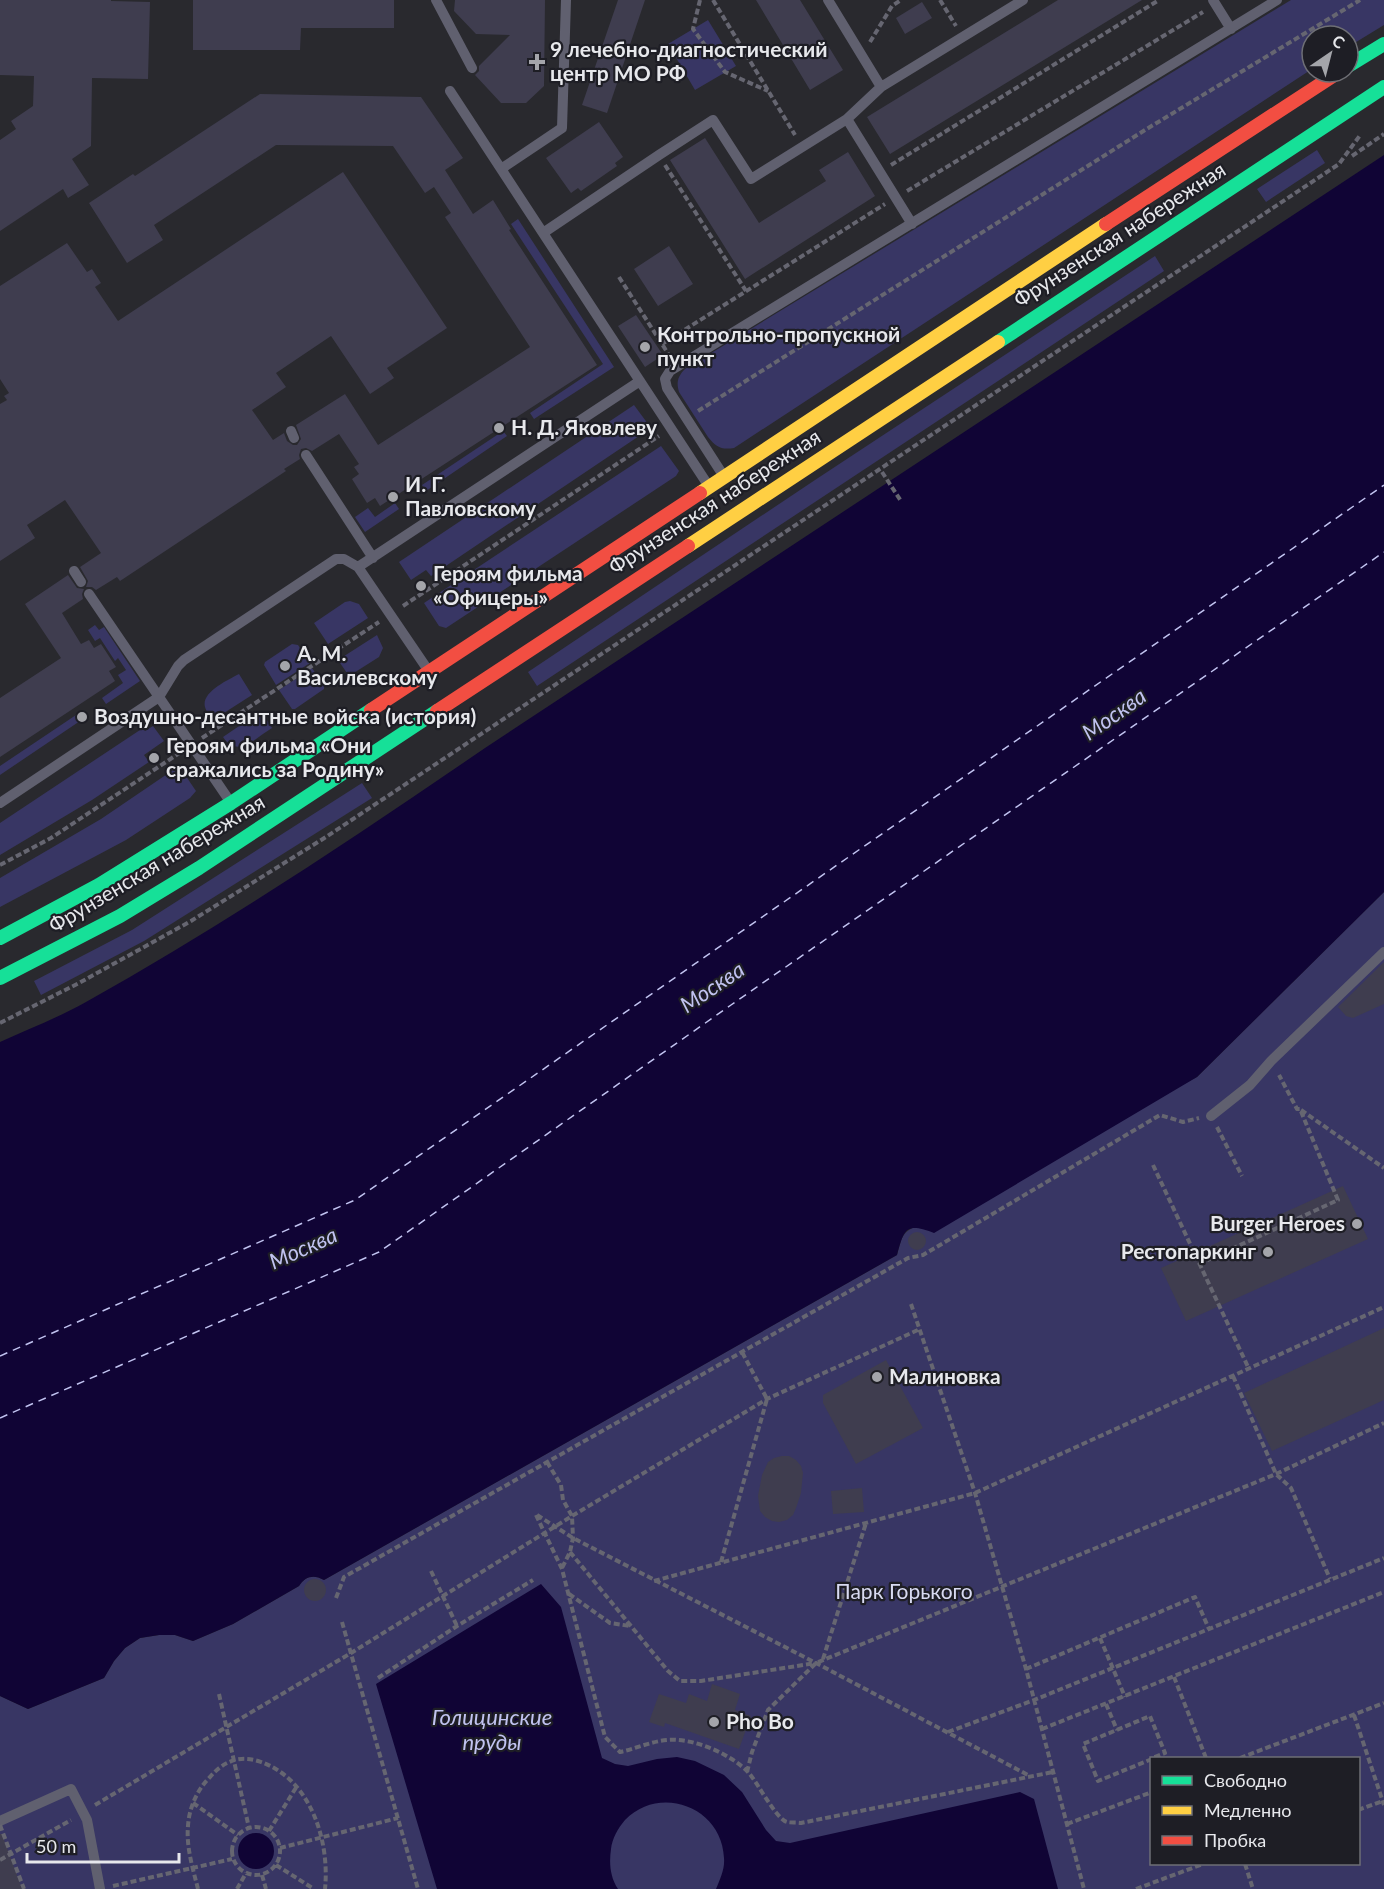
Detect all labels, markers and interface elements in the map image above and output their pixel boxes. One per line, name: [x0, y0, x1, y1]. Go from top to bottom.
north arrow: [1300, 24, 1360, 84]
text: С: [1329, 30, 1349, 52]
place label: 9 лечебно-диагностический центр МО РФ: [550, 36, 827, 85]
marker: 9 лечебно-диагностический центр МО РФ: [528, 53, 546, 71]
street label: Фрунзенская набережная: [1009, 156, 1230, 312]
place label: Контрольно-пропускной пункт: [657, 321, 900, 370]
marker: Контрольно-пропускной пункт: [638, 340, 652, 354]
place label: Н. Д. Яковлеву: [511, 414, 658, 439]
marker: Н. Д. Яковлеву: [492, 421, 506, 435]
street label: Фрунзенская набережная: [604, 423, 825, 579]
place label: И. Г. Павловскому: [405, 471, 537, 520]
marker: И. Г. Павловскому: [386, 490, 400, 504]
place label: Героям фильма «Офицеры»: [433, 560, 583, 609]
marker: Героям фильма «Офицеры»: [414, 579, 428, 593]
place label: А. М. Василевскому: [296, 640, 438, 689]
marker: А. М. Василевскому: [278, 659, 292, 673]
water label: Москва: [1076, 682, 1151, 745]
place label: Воздушно-десантные войска (история): [94, 703, 476, 728]
marker: Воздушно-десантные войска (история): [75, 710, 89, 724]
place label: Героям фильма «Они сражались за Родину»: [166, 732, 384, 781]
marker: Героям фильма «Они сражались за Родину»: [147, 751, 161, 765]
street label: Фрунзенская набережная: [44, 788, 269, 937]
water label: Москва: [674, 955, 749, 1018]
place label: Burger Heroes: [1210, 1210, 1345, 1235]
marker: Burger Heroes: [1350, 1217, 1364, 1231]
water label: Москва: [264, 1221, 341, 1275]
place label: Рестопаркинг: [1121, 1238, 1256, 1263]
marker: Рестопаркинг: [1261, 1245, 1275, 1259]
place label: Малиновка: [889, 1363, 1001, 1388]
marker: Малиновка: [870, 1370, 884, 1384]
park label: Парк Горького: [835, 1578, 973, 1603]
water label: Голицинские пруды: [432, 1703, 552, 1755]
place label: Pho Bo: [726, 1708, 794, 1733]
marker: Pho Bo: [707, 1715, 721, 1729]
legend: [1150, 1757, 1360, 1865]
text: Свободно: [1204, 1769, 1287, 1791]
text: Медленно: [1204, 1799, 1292, 1821]
scale bar: [27, 1826, 178, 1864]
text: Пробка: [1204, 1829, 1266, 1851]
text: 50 m: [36, 1835, 76, 1857]

